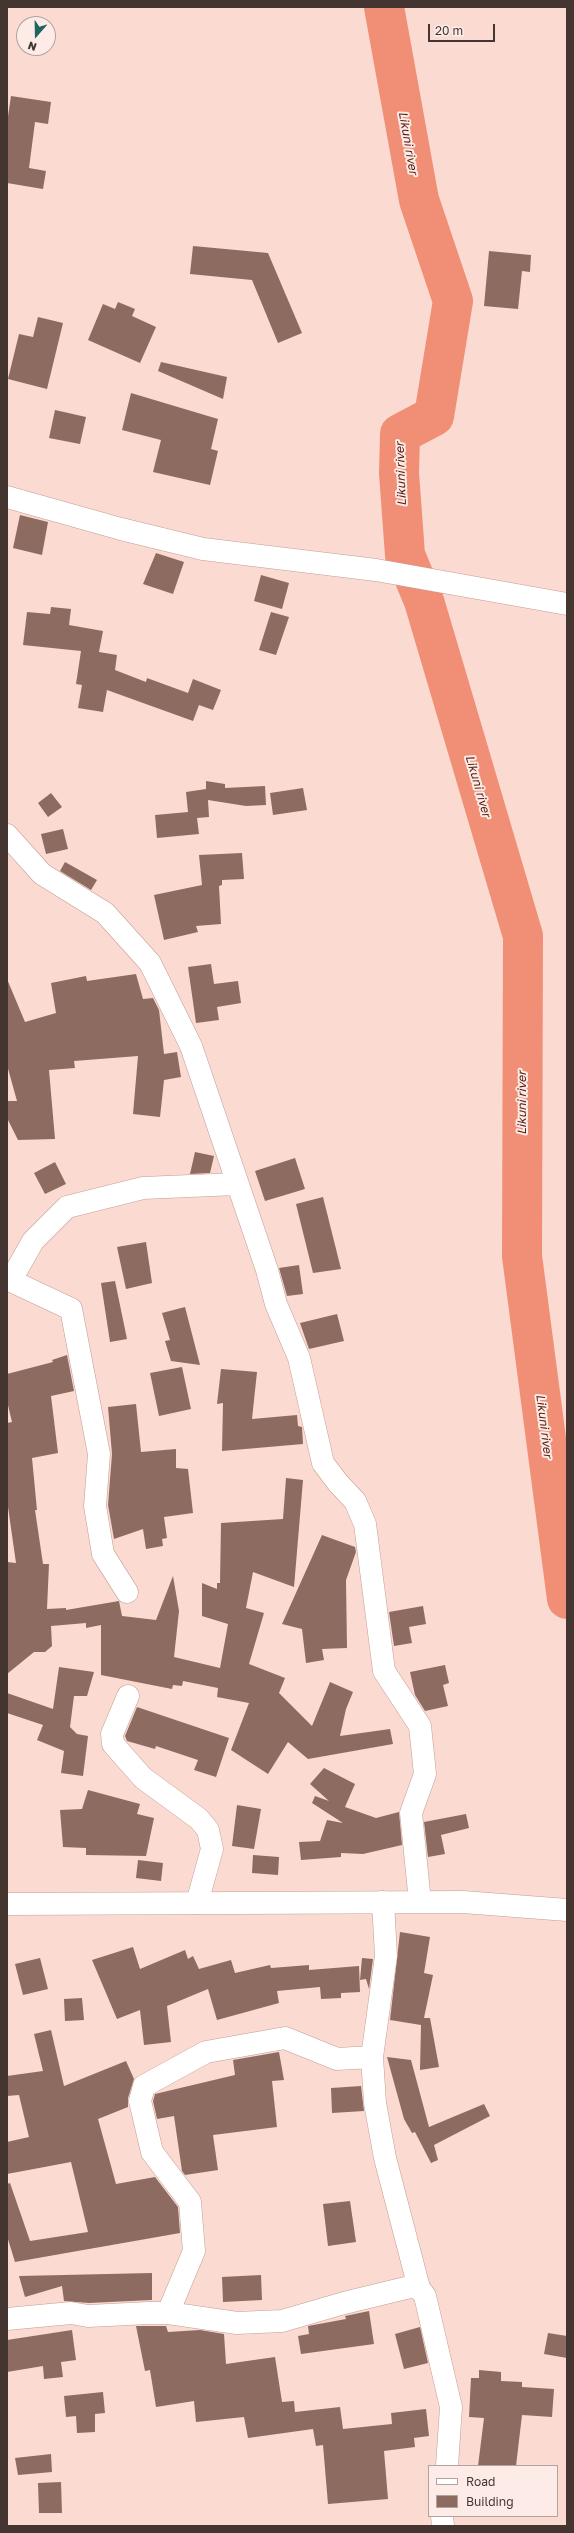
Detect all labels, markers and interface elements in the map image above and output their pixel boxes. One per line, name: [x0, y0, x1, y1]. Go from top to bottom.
north arrow: [16, 16, 56, 56]
scale bar: [430, 16, 497, 42]
text: 20 m: [435, 23, 463, 38]
text: N: [26, 39, 38, 54]
water label: Likuni river: [395, 110, 421, 176]
water label: Likuni river: [393, 442, 409, 506]
water label: Likuni river: [462, 753, 494, 819]
water label: Likuni river: [515, 1071, 529, 1135]
water label: Likuni river: [533, 1394, 555, 1458]
legend: [428, 2465, 558, 2517]
text: Road: [466, 2474, 495, 2489]
text: Building: [466, 2494, 514, 2509]

